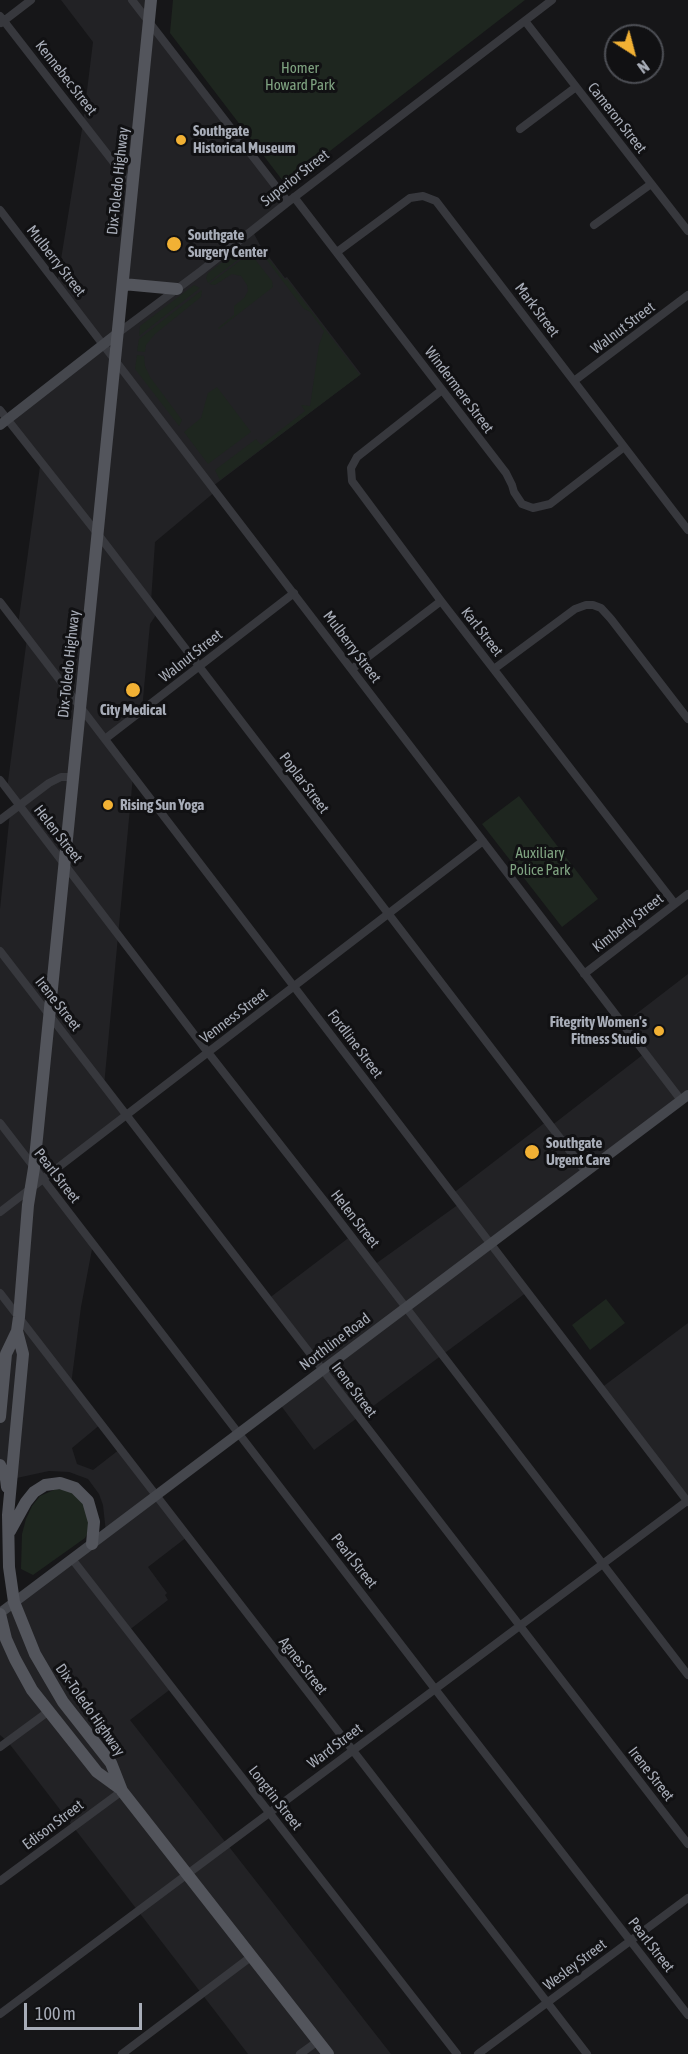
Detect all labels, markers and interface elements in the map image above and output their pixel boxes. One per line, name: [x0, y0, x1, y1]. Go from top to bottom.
north arrow: [604, 24, 664, 84]
street label: Kennebec Street: [31, 37, 101, 119]
text: N: [634, 57, 653, 77]
park label: Homer Howard Park: [265, 59, 335, 94]
street label: Cameron Street: [584, 79, 650, 157]
place label: Southgate Historical Museum: [193, 122, 296, 157]
street label: Dix-Toledo Highway: [103, 126, 133, 236]
marker: Southgate Historical Museum: [174, 133, 188, 147]
street label: Superior Street: [257, 146, 333, 210]
street label: Mulberry Street: [23, 222, 89, 300]
place label: Southgate Surgery Center: [188, 226, 267, 261]
marker: Southgate Surgery Center: [165, 235, 183, 253]
street label: Mark Street: [511, 279, 563, 341]
street label: Walnut Street: [588, 298, 658, 358]
street label: Windermere Street: [421, 343, 497, 437]
street label: Karl Street: [457, 604, 507, 660]
street label: Mulberry Street: [319, 608, 385, 686]
street label: Dix-Toledo Highway: [54, 609, 84, 719]
street label: Walnut Street: [156, 626, 226, 686]
marker: City Medical: [124, 681, 142, 699]
place label: City Medical: [100, 701, 166, 719]
street label: Poplar Street: [275, 749, 333, 817]
place label: Rising Sun Yoga: [120, 796, 204, 814]
marker: Rising Sun Yoga: [101, 798, 115, 812]
street label: Helen Street: [30, 802, 86, 866]
park label: Auxiliary Police Park: [509, 844, 571, 879]
street label: Kimberly Street: [589, 890, 667, 956]
street label: Irene Street: [31, 973, 85, 1035]
street label: Venness Street: [196, 985, 272, 1047]
street label: Fordline Street: [323, 1006, 387, 1082]
place label: Fitegrity Women's Fitness Studio: [550, 1013, 647, 1048]
marker: Fitegrity Women's Fitness Studio: [652, 1024, 666, 1038]
place label: Southgate Urgent Care: [546, 1134, 610, 1169]
marker: Southgate Urgent Care: [523, 1143, 541, 1161]
street label: Pearl Street: [30, 1145, 84, 1207]
street label: Helen Street: [327, 1187, 383, 1251]
street label: Northline Road: [296, 1310, 374, 1374]
street label: Irene Street: [328, 1359, 380, 1421]
street label: Pearl Street: [327, 1530, 381, 1592]
street label: Agnes Street: [275, 1634, 331, 1698]
street label: Dix-Toledo Highway: [52, 1660, 128, 1760]
street label: Ward Street: [304, 1720, 366, 1772]
street label: Irene Street: [624, 1743, 678, 1805]
street label: Longtin Street: [244, 1762, 306, 1834]
street label: Edison Street: [19, 1796, 87, 1854]
street label: Pearl Street: [624, 1914, 678, 1976]
street label: Wesley Street: [540, 1935, 610, 1995]
scale bar: [27, 1991, 146, 2029]
text: 100 m: [35, 2003, 76, 2024]

